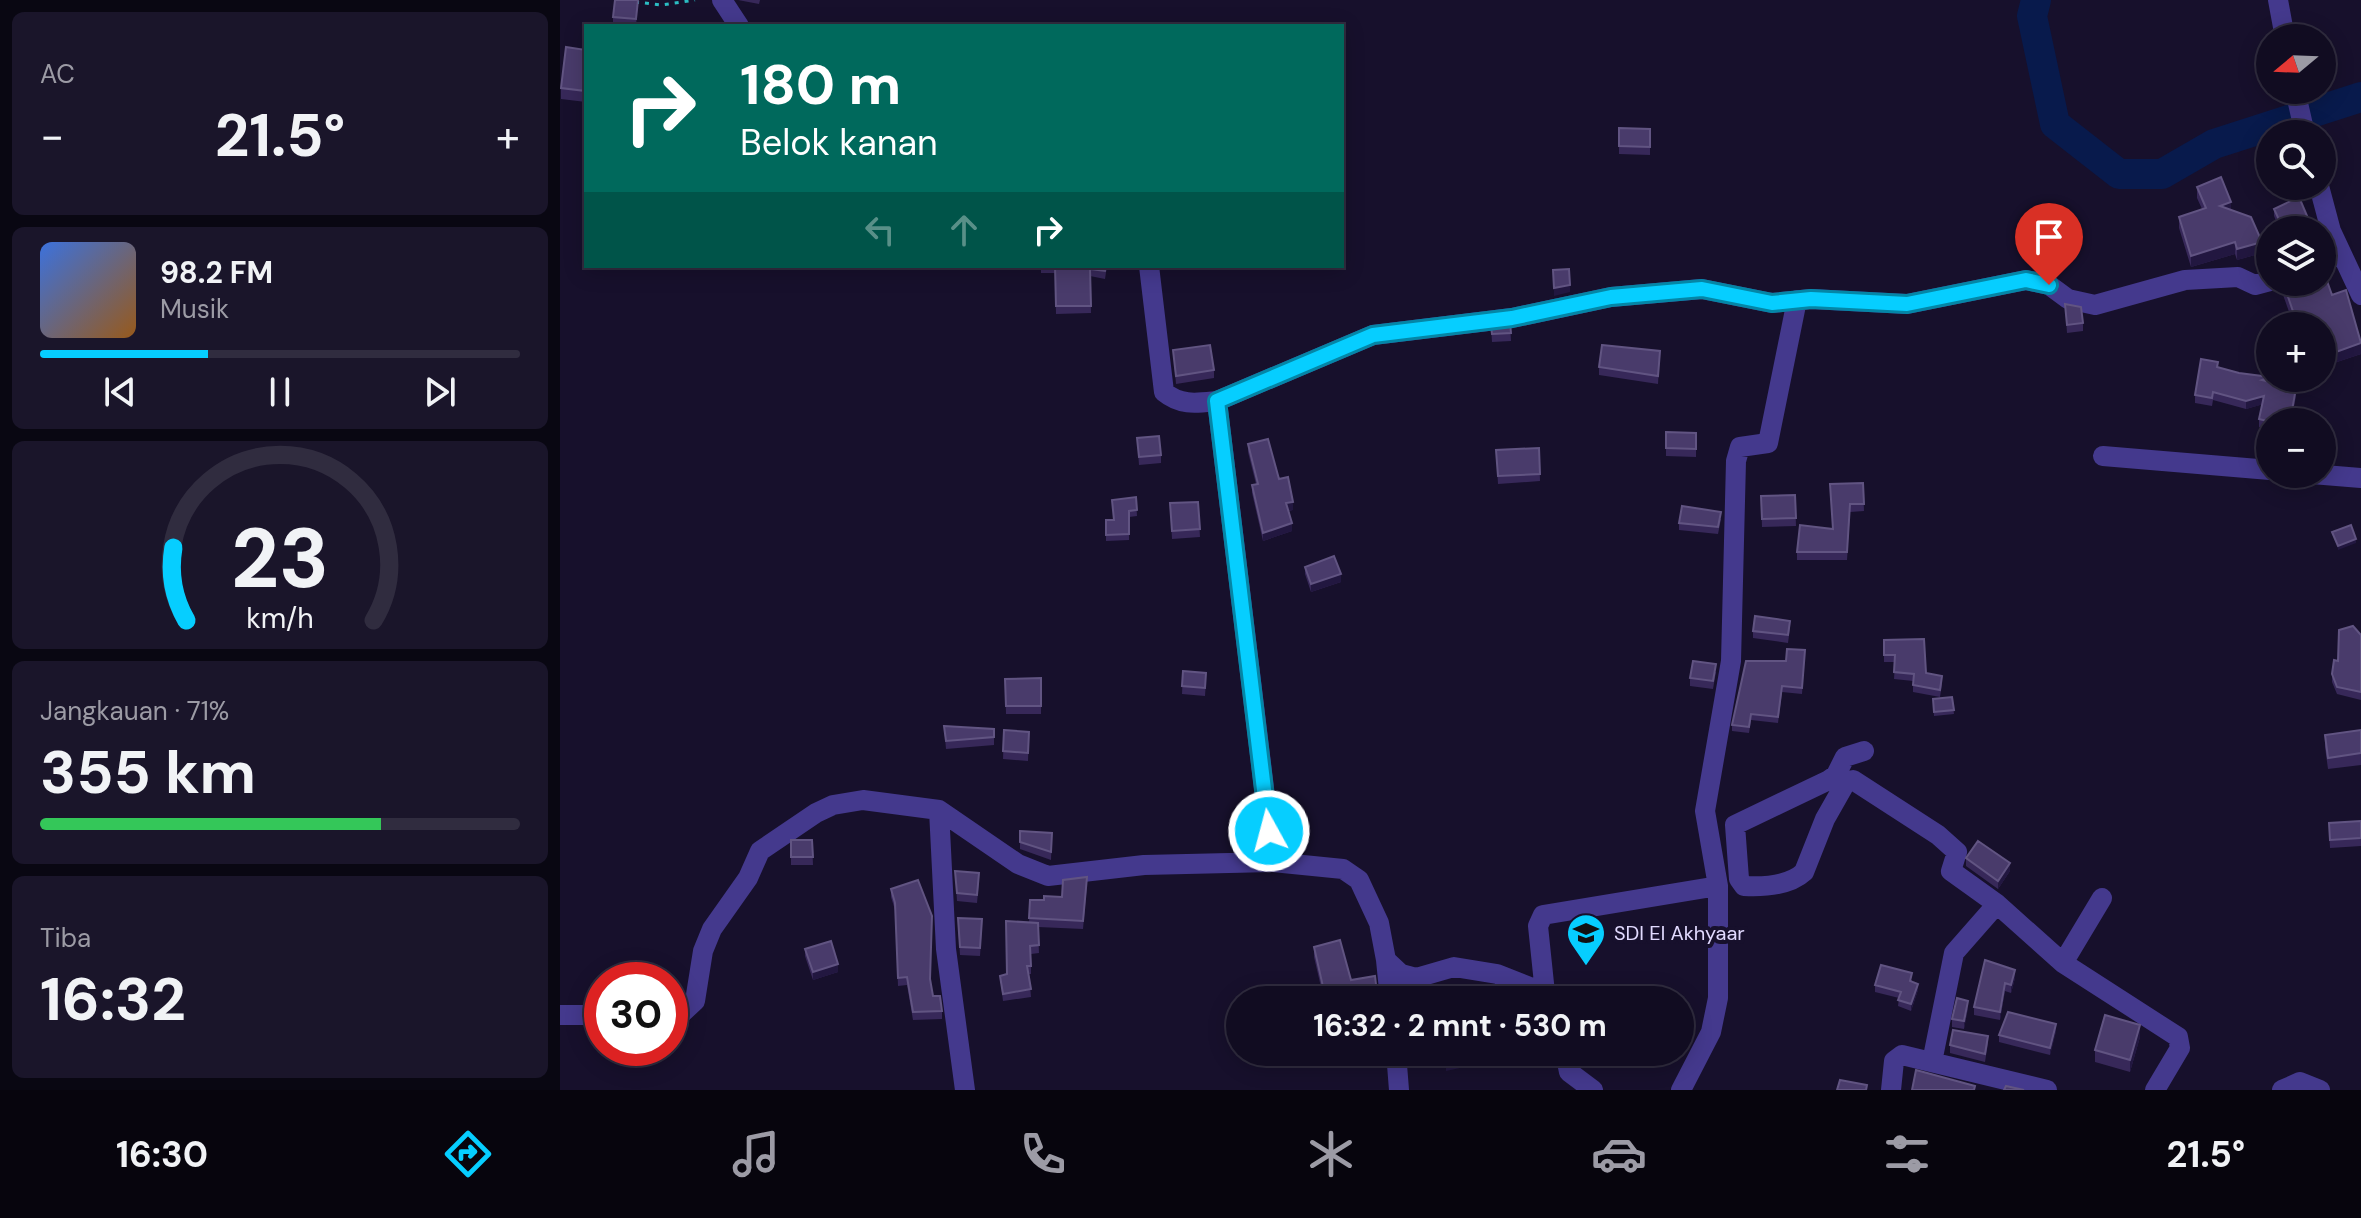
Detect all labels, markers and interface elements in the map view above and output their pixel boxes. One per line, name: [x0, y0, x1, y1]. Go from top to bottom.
north arrow: [2256, 24, 2336, 104]
map controls: [2256, 24, 2336, 488]
text: 180 m: [740, 48, 901, 121]
icon: right: [608, 56, 712, 160]
text: AC: [40, 57, 75, 91]
text: 21.5°: [215, 96, 345, 175]
text: −: [40, 107, 64, 165]
text: +: [496, 107, 520, 165]
text: Belok kanan: [740, 119, 938, 166]
button: search: [2256, 120, 2336, 200]
pin: [2015, 203, 2083, 285]
icon: left: [858, 208, 902, 252]
icon: ahead: [942, 208, 986, 252]
icon: right: [1026, 208, 1070, 252]
icon: arrive: [2027, 215, 2071, 259]
button: layers: [2256, 216, 2336, 296]
text: 98.2 FM: [160, 253, 273, 292]
text: Musik: [160, 292, 229, 326]
button: +: [2256, 312, 2336, 392]
icon: previous: [98, 370, 142, 414]
icon: pause: [258, 370, 302, 414]
icon: next: [418, 370, 462, 414]
button: −: [2256, 408, 2336, 488]
text: 23: [231, 504, 329, 613]
text: km/h: [246, 600, 314, 637]
text: Jangkauan · 71%: [40, 694, 229, 728]
text: 355 km: [40, 733, 256, 812]
position arrow: [1227, 789, 1311, 873]
school or university icon: SDI El Akhyaar: [1565, 912, 1607, 967]
place label: SDI El Akhyaar: [1614, 920, 1745, 946]
text: Tiba: [40, 921, 91, 955]
text: 16:32: [40, 960, 186, 1039]
speed limit sign: 30: [584, 962, 688, 1066]
text: 16:32 · 2 mnt · 530 m: [1313, 1006, 1607, 1045]
icon: directions: [440, 1126, 496, 1182]
icon: music: [728, 1126, 784, 1182]
icon: phone: [1015, 1126, 1071, 1182]
icon: climate: [1303, 1126, 1359, 1182]
icon: car: [1591, 1126, 1647, 1182]
icon: filters: [1879, 1126, 1935, 1182]
text: 16:30: [116, 1131, 208, 1178]
text: 21.5°: [2167, 1131, 2245, 1178]

